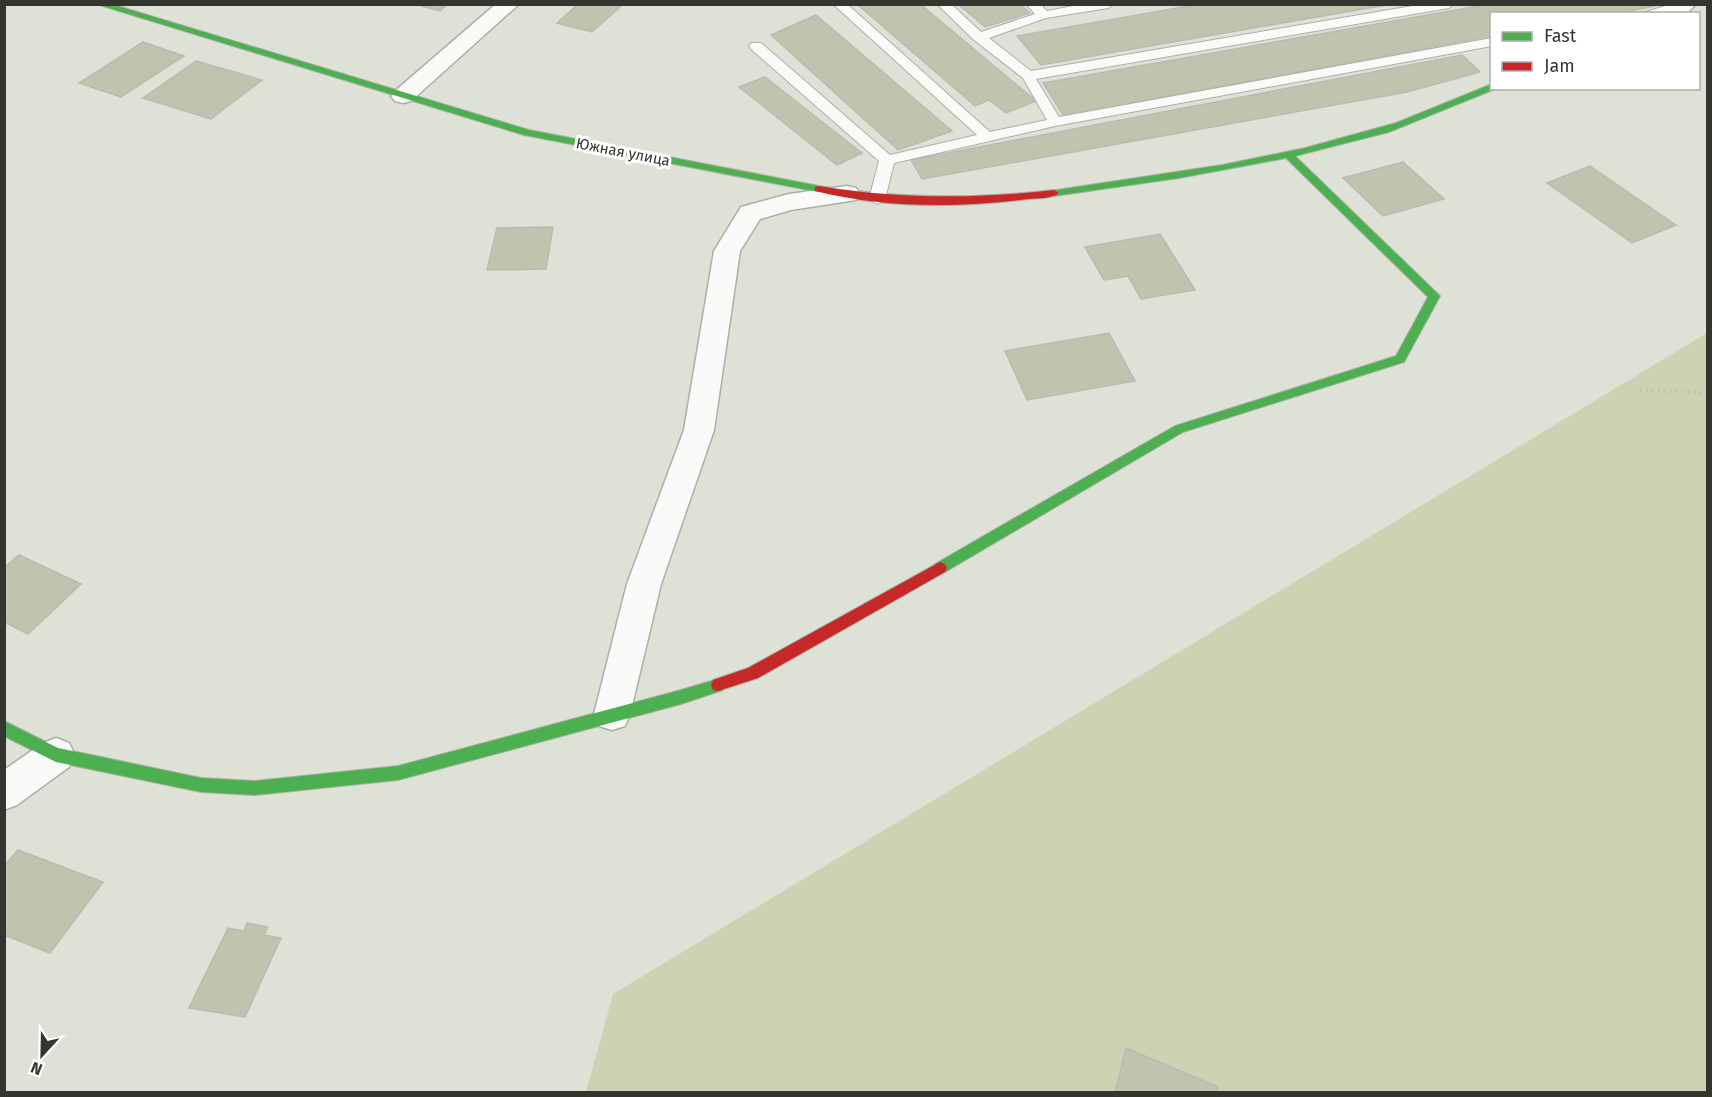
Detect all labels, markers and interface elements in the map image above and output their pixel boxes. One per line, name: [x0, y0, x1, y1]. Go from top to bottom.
legend: [1490, 12, 1700, 90]
text: Fast: [1544, 25, 1577, 47]
text: Jam: [1544, 55, 1575, 77]
street label: Южная улица: [575, 134, 671, 170]
north arrow: [12, 1025, 72, 1085]
text: N: [28, 1058, 45, 1079]

